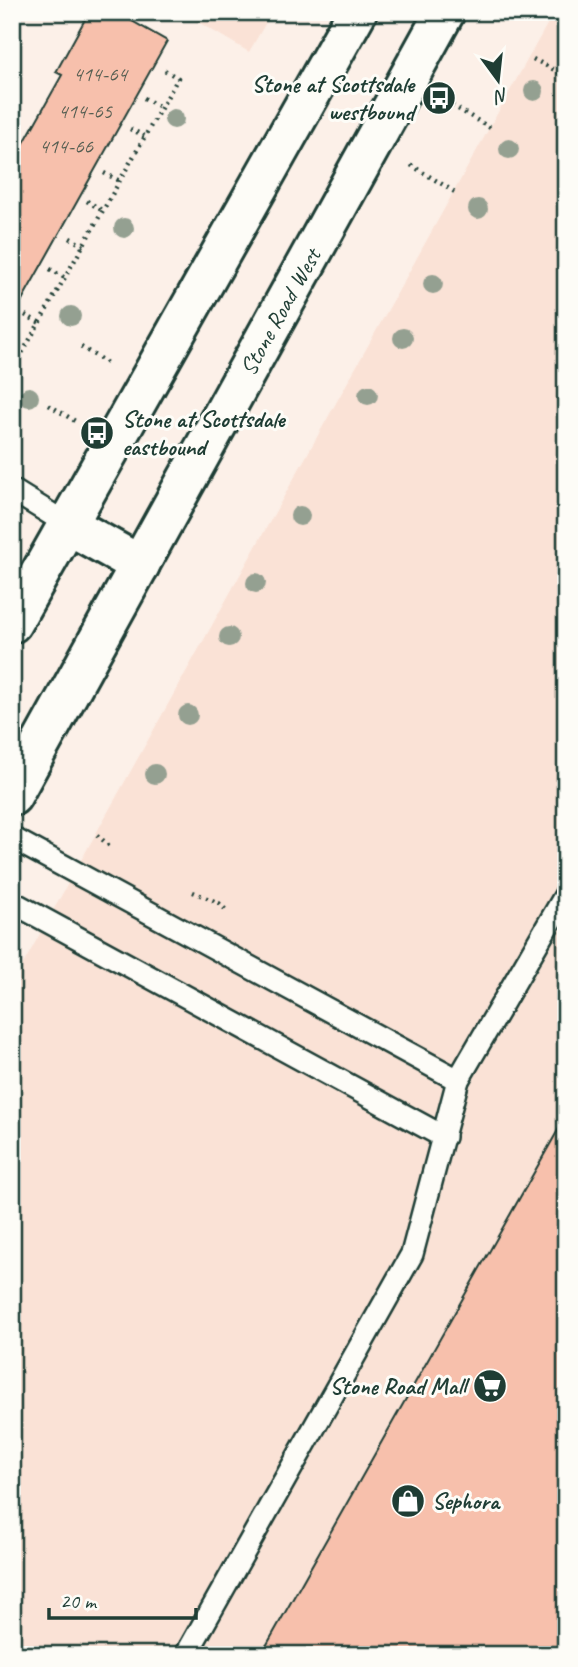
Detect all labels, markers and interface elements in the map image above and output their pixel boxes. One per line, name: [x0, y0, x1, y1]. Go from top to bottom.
north arrow: [462, 46, 532, 116]
house number: 414-64: [73, 61, 130, 87]
place label: Stone at Scottsdale westbound: [251, 69, 418, 127]
bus stop icon: Stone at Scottsdale westbound: [420, 79, 458, 117]
text: N: [490, 82, 511, 109]
house number: 414-65: [58, 98, 114, 124]
house number: 414-66: [39, 133, 94, 159]
street label: Stone Road West: [233, 242, 328, 381]
place label: Stone at Scottsdale eastbound: [122, 404, 287, 462]
bus stop icon: Stone at Scottsdale eastbound: [78, 414, 116, 452]
supermarket icon: Stone Road Mall: [471, 1367, 509, 1405]
place label: Stone Road Mall: [329, 1371, 471, 1401]
shop icon: Sephora: [389, 1482, 427, 1520]
place label: Sephora: [432, 1486, 501, 1516]
scale bar: [49, 1576, 196, 1620]
text: 20 m: [60, 1588, 98, 1614]

